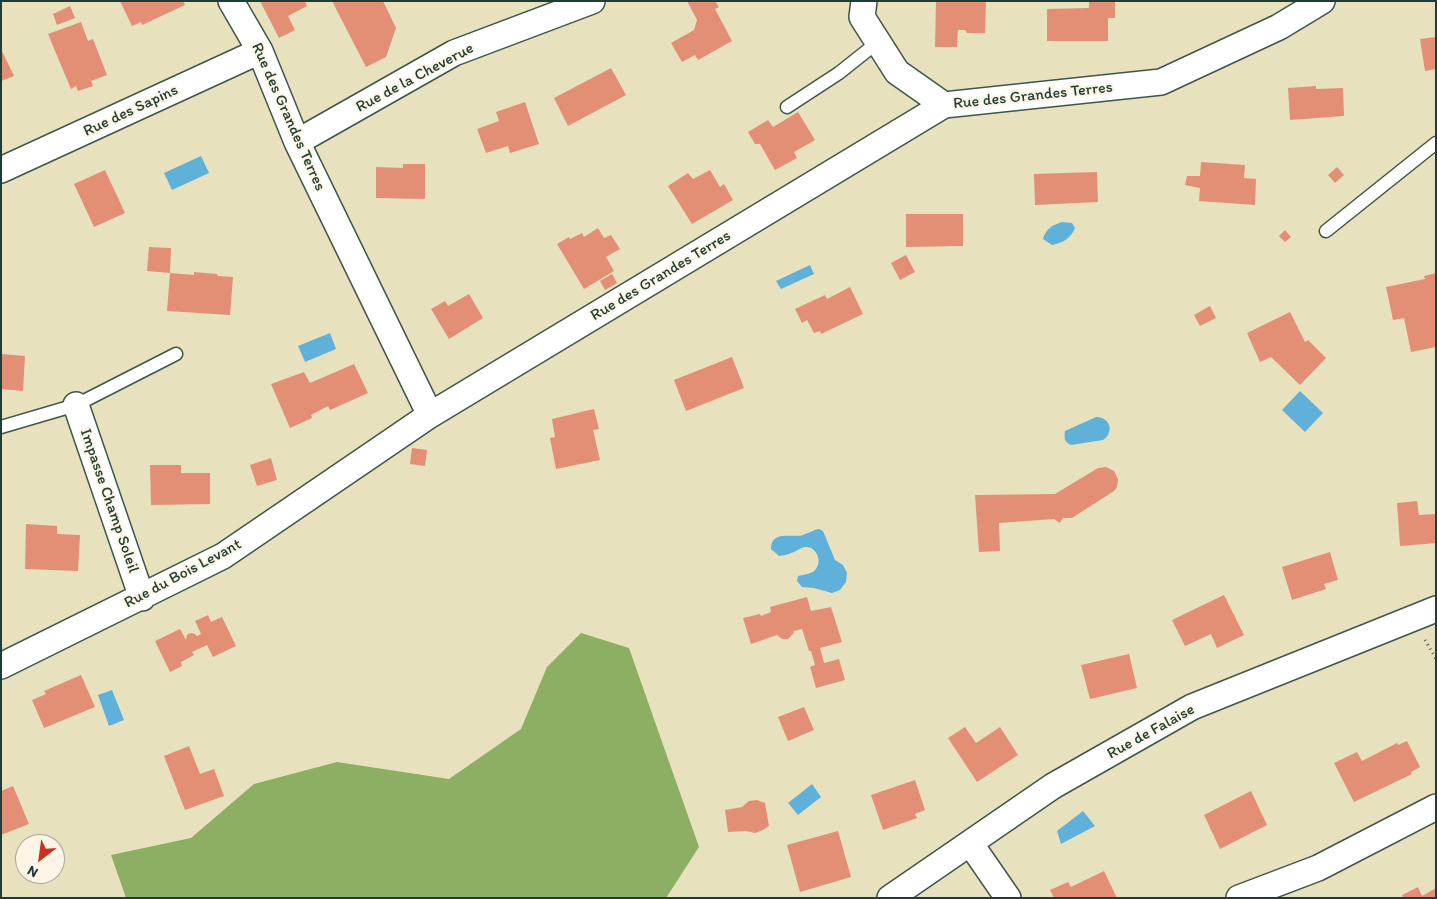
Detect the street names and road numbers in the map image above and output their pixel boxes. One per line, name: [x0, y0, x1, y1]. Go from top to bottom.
street label: Rue de la Cheverue: [353, 39, 477, 117]
street label: Rue des Grandes Terres: [247, 40, 329, 194]
street label: Rue des Grandes Terres: [952, 78, 1114, 114]
street label: Rue des Sapins: [81, 81, 181, 141]
street label: Rue des Grandes Terres: [587, 226, 735, 326]
street label: Impasse Champ Soleil: [75, 426, 143, 576]
street label: Rue du Bois Levant: [121, 535, 245, 613]
street label: Rue de Falaise: [1104, 700, 1198, 764]

